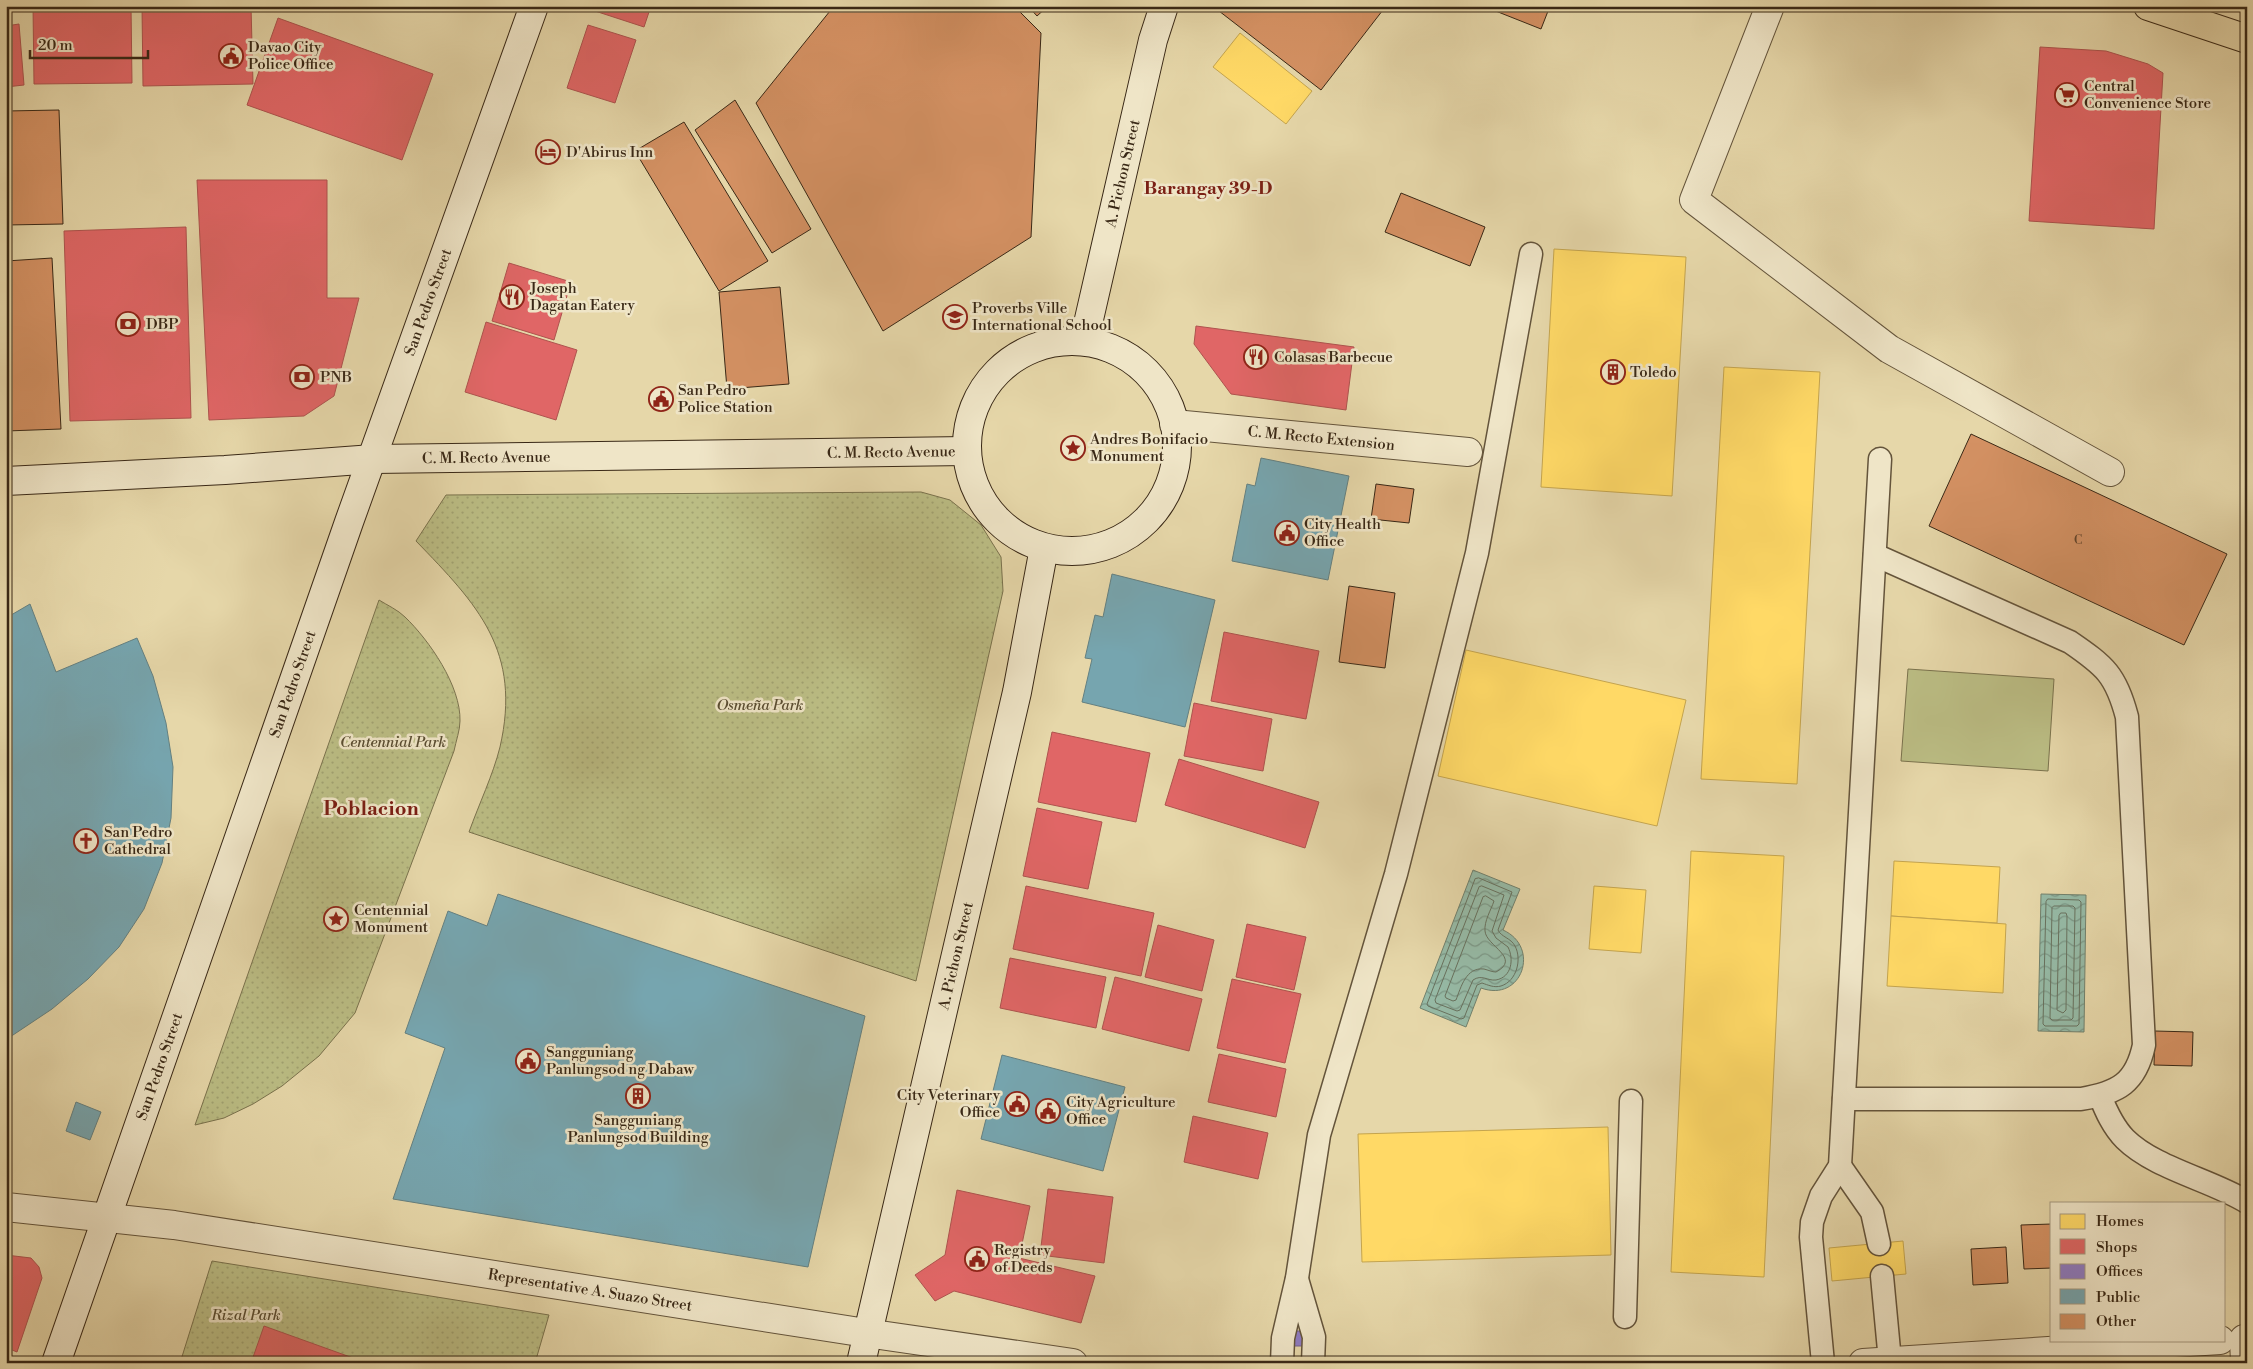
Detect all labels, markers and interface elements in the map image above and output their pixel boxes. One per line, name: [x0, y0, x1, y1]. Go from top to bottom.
scale bar: [30, 28, 148, 60]
text: 20 m: [38, 36, 73, 55]
place label: Davao City Police Office: [248, 38, 334, 74]
public building icon: Davao City Police Office: [218, 43, 244, 69]
place label: Central Convenience Store: [2084, 77, 2211, 113]
supermarket icon: Central Convenience Store: [2054, 82, 2080, 108]
street label: A. Pichon Street: [1101, 117, 1145, 230]
hotel icon: D'Abirus Inn: [535, 139, 561, 165]
place label: D'Abirus Inn: [566, 143, 653, 162]
district label: Barangay 39-D: [1144, 177, 1272, 200]
street label: San Pedro Street: [400, 246, 456, 359]
place label: Joseph Dagatan Eatery: [529, 279, 636, 315]
restaurant icon: Joseph Dagatan Eatery: [499, 284, 525, 310]
place label: Proverbs Ville International School: [972, 299, 1112, 335]
school or university icon: Proverbs Ville International School: [942, 304, 968, 330]
bank icon: DBP: [115, 311, 141, 337]
place label: DBP: [146, 315, 178, 334]
restaurant icon: Colasas Barbecue: [1243, 344, 1269, 370]
place label: Colasas Barbecue: [1274, 348, 1393, 367]
building icon: Toledo: [1600, 359, 1626, 385]
place label: Toledo: [1630, 363, 1677, 382]
bank icon: PNB: [289, 364, 315, 390]
place label: PNB: [320, 368, 352, 387]
place label: San Pedro Police Station: [678, 381, 773, 417]
public building icon: San Pedro Police Station: [648, 386, 674, 412]
street label: C. M. Recto Extension: [1247, 422, 1396, 455]
place label: Andres Bonifacio Monument: [1089, 430, 1208, 466]
place icon: Andres Bonifacio Monument: [1060, 435, 1086, 461]
street label: C. M. Recto Avenue: [827, 442, 956, 463]
street label: C. M. Recto Avenue: [422, 448, 551, 468]
place label: City Health Office: [1304, 515, 1381, 551]
public building icon: City Health Office: [1274, 520, 1300, 546]
house number: C: [2074, 533, 2082, 548]
street label: San Pedro Street: [266, 627, 321, 740]
park label: Osmeña Park: [717, 696, 804, 715]
park label: Centennial Park: [340, 733, 446, 752]
district label: Poblacion: [323, 797, 419, 822]
place label: San Pedro Cathedral: [104, 823, 172, 859]
church icon: San Pedro Cathedral: [73, 828, 99, 854]
street label: A. Pichon Street: [934, 900, 978, 1013]
place label: Centennial Monument: [354, 901, 429, 937]
place icon: Centennial Monument: [323, 906, 349, 932]
street label: San Pedro Street: [132, 1010, 187, 1123]
place label: Sangguniang Panlungsod ng Dabaw: [546, 1043, 694, 1079]
public building icon: Sangguniang Panlungsod ng Dabaw: [515, 1048, 541, 1074]
building icon: Sangguniang Panlungsod Building: [625, 1083, 651, 1109]
place label: City Veterinary Office: [897, 1086, 1001, 1122]
public building icon: City Veterinary Office: [1004, 1091, 1030, 1117]
place label: City Agriculture Office: [1066, 1093, 1176, 1129]
public building icon: City Agriculture Office: [1035, 1098, 1061, 1124]
place label: Sangguniang Panlungsod Building: [568, 1111, 709, 1147]
legend: [2050, 1202, 2226, 1342]
text: Homes: [2096, 1212, 2144, 1231]
text: Shops: [2096, 1238, 2137, 1257]
place label: Registry of Deeds: [994, 1241, 1053, 1277]
public building icon: Registry of Deeds: [964, 1246, 990, 1272]
text: Offices: [2096, 1262, 2143, 1281]
street label: Representative A. Suazo Street: [486, 1265, 694, 1316]
text: Public: [2096, 1288, 2140, 1307]
park label: Rizal Park: [210, 1306, 281, 1325]
text: Other: [2096, 1312, 2137, 1331]

